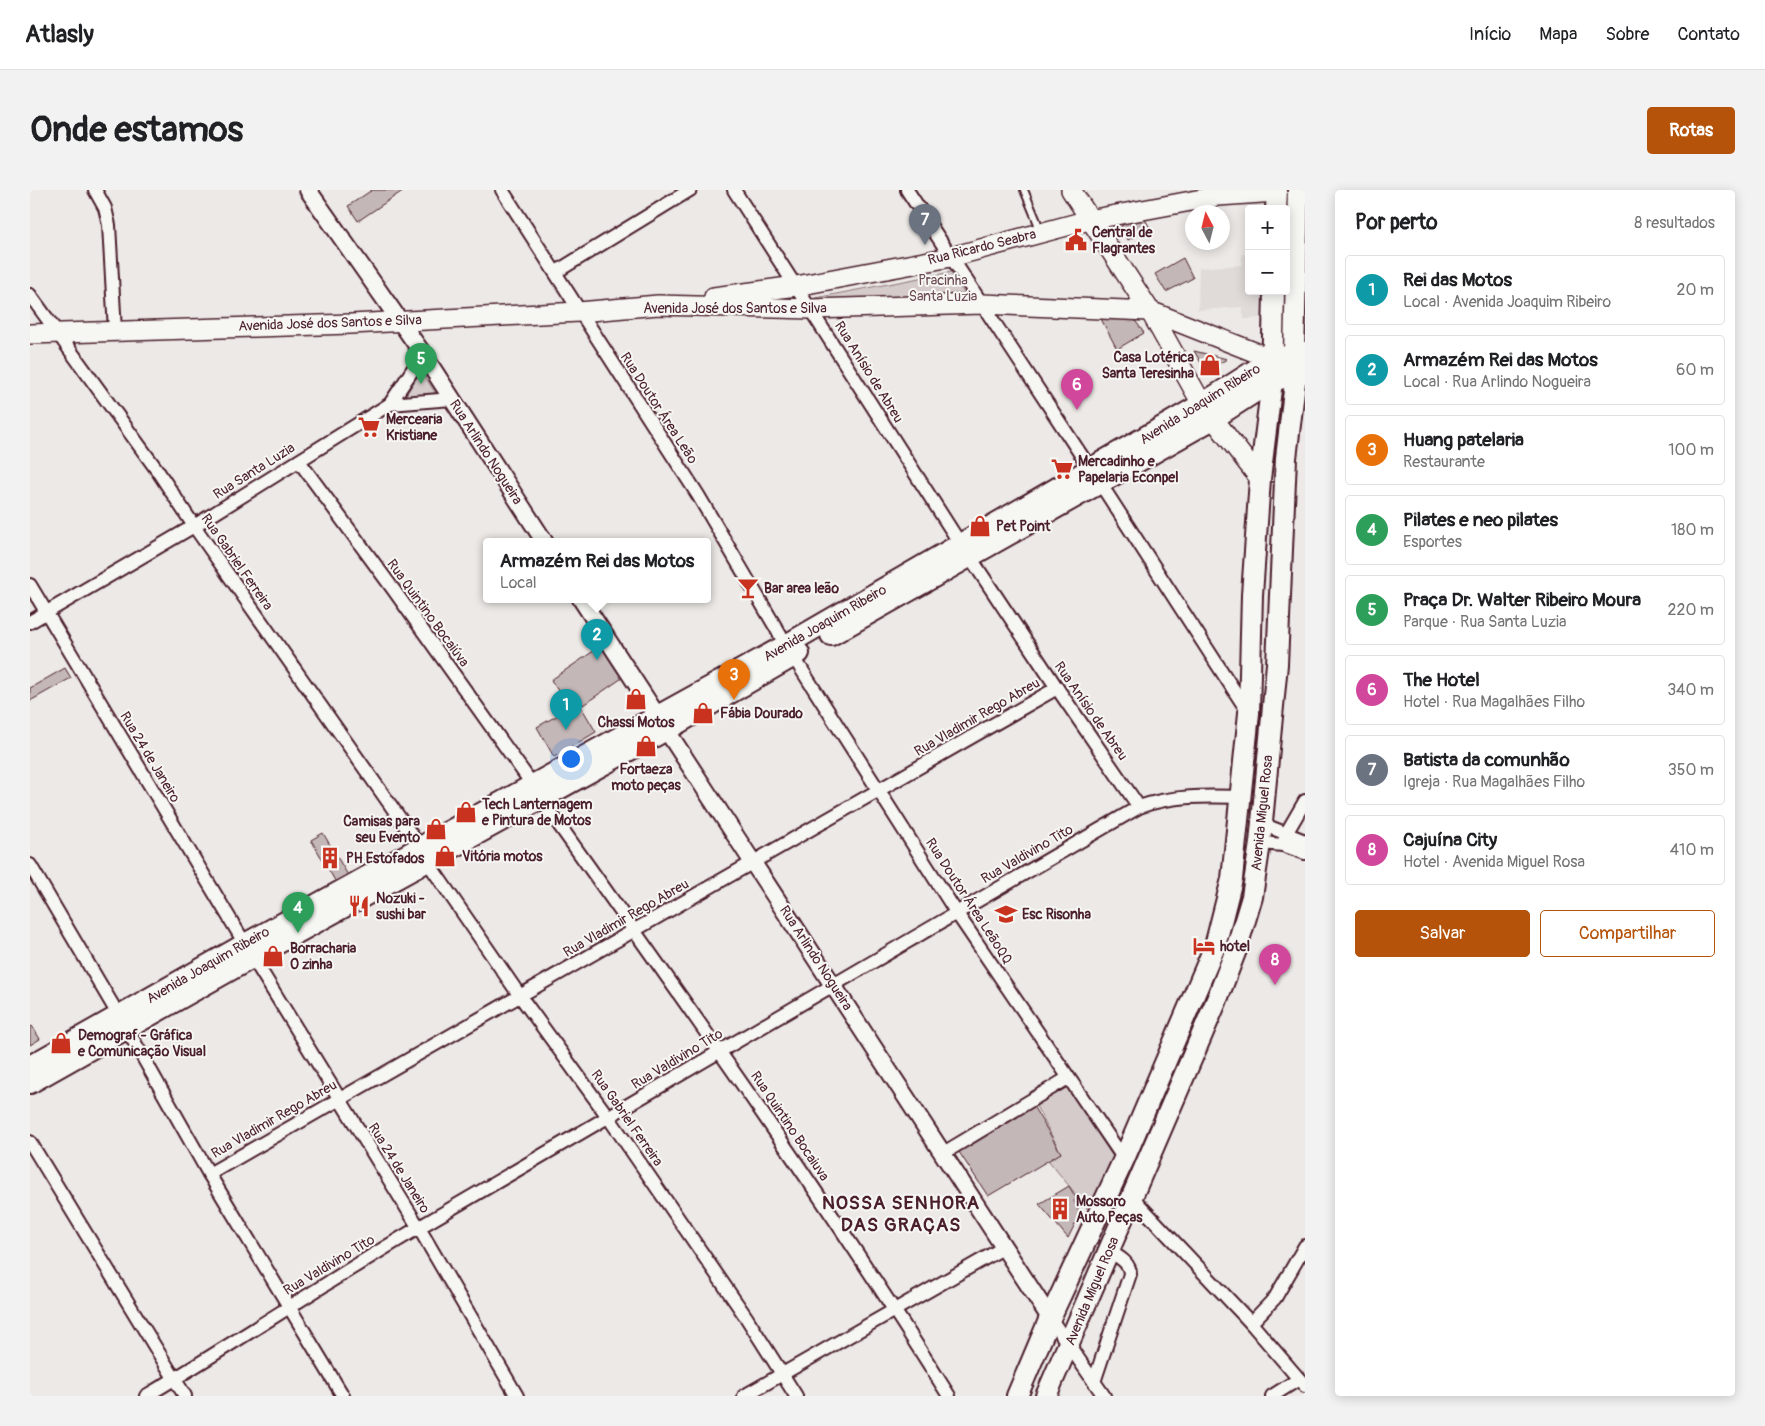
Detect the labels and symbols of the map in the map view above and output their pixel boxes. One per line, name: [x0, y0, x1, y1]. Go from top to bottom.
pin: 7: [909, 204, 941, 245]
north arrow: [1185, 205, 1230, 250]
place label: Central de Flagrantes: [1092, 224, 1156, 257]
street label: Rua Ricardo Seabra: [926, 225, 1038, 269]
public building icon: Central de Flagrantes: [1063, 227, 1089, 253]
park label: Pracinha Santa Luzia: [909, 272, 977, 305]
street label: Avenida José dos Santos e Silva: [643, 300, 827, 317]
street label: Avenida José dos Santos e Silva: [238, 311, 422, 335]
street label: Rua Anísio de Abreu: [831, 318, 907, 426]
pin: 5: [405, 343, 437, 384]
street label: Rua Doutor Área Leão: [617, 349, 702, 467]
place label: Casa Lotérica Santa Teresinha: [1102, 349, 1194, 382]
shop icon: Casa Lotérica Santa Teresinha: [1197, 352, 1223, 378]
street label: Avenida Joaquim Ribeiro: [1137, 360, 1264, 448]
pin: 6: [1061, 369, 1093, 410]
street label: Rua Arlindo Nogueira: [446, 396, 526, 508]
place label: Mercearia Kristiane: [386, 411, 443, 444]
supermarket icon: Mercearia Kristiane: [356, 414, 382, 440]
street label: Rua Santa Luzia: [210, 439, 298, 503]
place label: Mercadinho e Papelaria Econpel: [1078, 453, 1179, 486]
supermarket icon: Mercadinho e Papelaria Econpel: [1049, 456, 1075, 482]
street label: Rua Gabriel Ferreira: [197, 511, 277, 613]
shop icon: Pet Point: [967, 513, 993, 539]
place label: Pet Point: [996, 518, 1051, 535]
street label: Rua Quintino Bocaiúva: [383, 556, 473, 670]
bar icon: Bar area leão: [735, 575, 761, 601]
place label: Bar area leão: [764, 580, 840, 597]
street label: Avenida Joaquim Ribeiro: [761, 581, 890, 665]
pin: 2: [581, 619, 613, 660]
street label: Rua Anísio de Abreu: [1051, 658, 1131, 764]
pin: 3: [718, 659, 750, 700]
street label: Rua Vladimir Rego Abreu: [911, 674, 1043, 760]
shop icon: Chassi Motos: [623, 686, 649, 712]
pin: 1: [550, 689, 582, 730]
shop icon: Fábia Dourado: [690, 700, 716, 726]
place label: Fábia Dourado: [720, 705, 803, 722]
street label: Rua 24 de Janeiro: [116, 708, 184, 806]
place label: Chassi Motos: [598, 714, 675, 731]
shop icon: Fortaeza moto peças: [633, 733, 659, 759]
your location: [558, 746, 584, 772]
street label: Avenida Miguel Rosa: [1247, 754, 1277, 872]
place label: Fortaeza moto peças: [611, 761, 682, 794]
place label: Tech Lanternagem e Pintura de Motos: [481, 796, 593, 829]
shop icon: Tech Lanternagem e Pintura de Motos: [453, 799, 479, 825]
place label: Camisas para seu Evento: [343, 813, 420, 846]
shop icon: Camisas para seu Evento: [423, 816, 449, 842]
street label: Rua Valdivino Tito: [978, 821, 1076, 887]
street label: Rua Doutor Área LeãoQQ: [922, 834, 1017, 967]
shop icon: Vitória motos: [432, 843, 458, 869]
building icon: PH Estofados: [317, 845, 343, 871]
place label: Vitória motos: [462, 848, 543, 865]
place label: PH Estofados: [346, 850, 425, 867]
street label: Rua Vladimir Rego Abreu: [560, 875, 692, 961]
place label: Nozuki - sushi bar: [376, 890, 427, 923]
pin: 4: [282, 892, 314, 933]
restaurant icon: Nozuki - sushi bar: [346, 893, 372, 919]
school or university icon: Esc Risonha: [993, 901, 1019, 927]
street label: Rua Arlindo Nogueira: [776, 902, 856, 1014]
place label: Esc Risonha: [1022, 906, 1091, 923]
street label: Avenida Joaquim Ribeiro: [144, 923, 273, 1007]
hotel icon: hotel: [1191, 933, 1217, 959]
place label: hotel: [1220, 938, 1250, 955]
place label: Borracharia O zinha: [290, 940, 357, 973]
shop icon: Borracharia O zinha: [260, 943, 286, 969]
pin: 8: [1259, 944, 1291, 985]
street label: Rua Valdivino Tito: [628, 1025, 726, 1093]
place label: Demograf - Gráfica e Comunicação Visual: [77, 1027, 206, 1060]
shop icon: Demograf - Gráfica e Comunicação Visual: [48, 1030, 74, 1056]
street label: Rua Gabriel Ferreira: [587, 1067, 667, 1169]
street label: Rua Quintino Bocaiuva: [747, 1068, 833, 1184]
street label: Rua Vladimir Rego Abreu: [208, 1076, 340, 1162]
street label: Rua 24 de Janeiro: [365, 1120, 434, 1217]
district label: NOSSA SENHORA DAS GRAÇAS: [822, 1191, 980, 1237]
place label: Mossoro Auto Peças: [1076, 1193, 1143, 1226]
building icon: Mossoro Auto Peças: [1047, 1196, 1073, 1222]
street label: Rua Valdivino Tito: [280, 1231, 378, 1299]
street label: Avenida Miguel Rosa: [1061, 1234, 1123, 1348]

